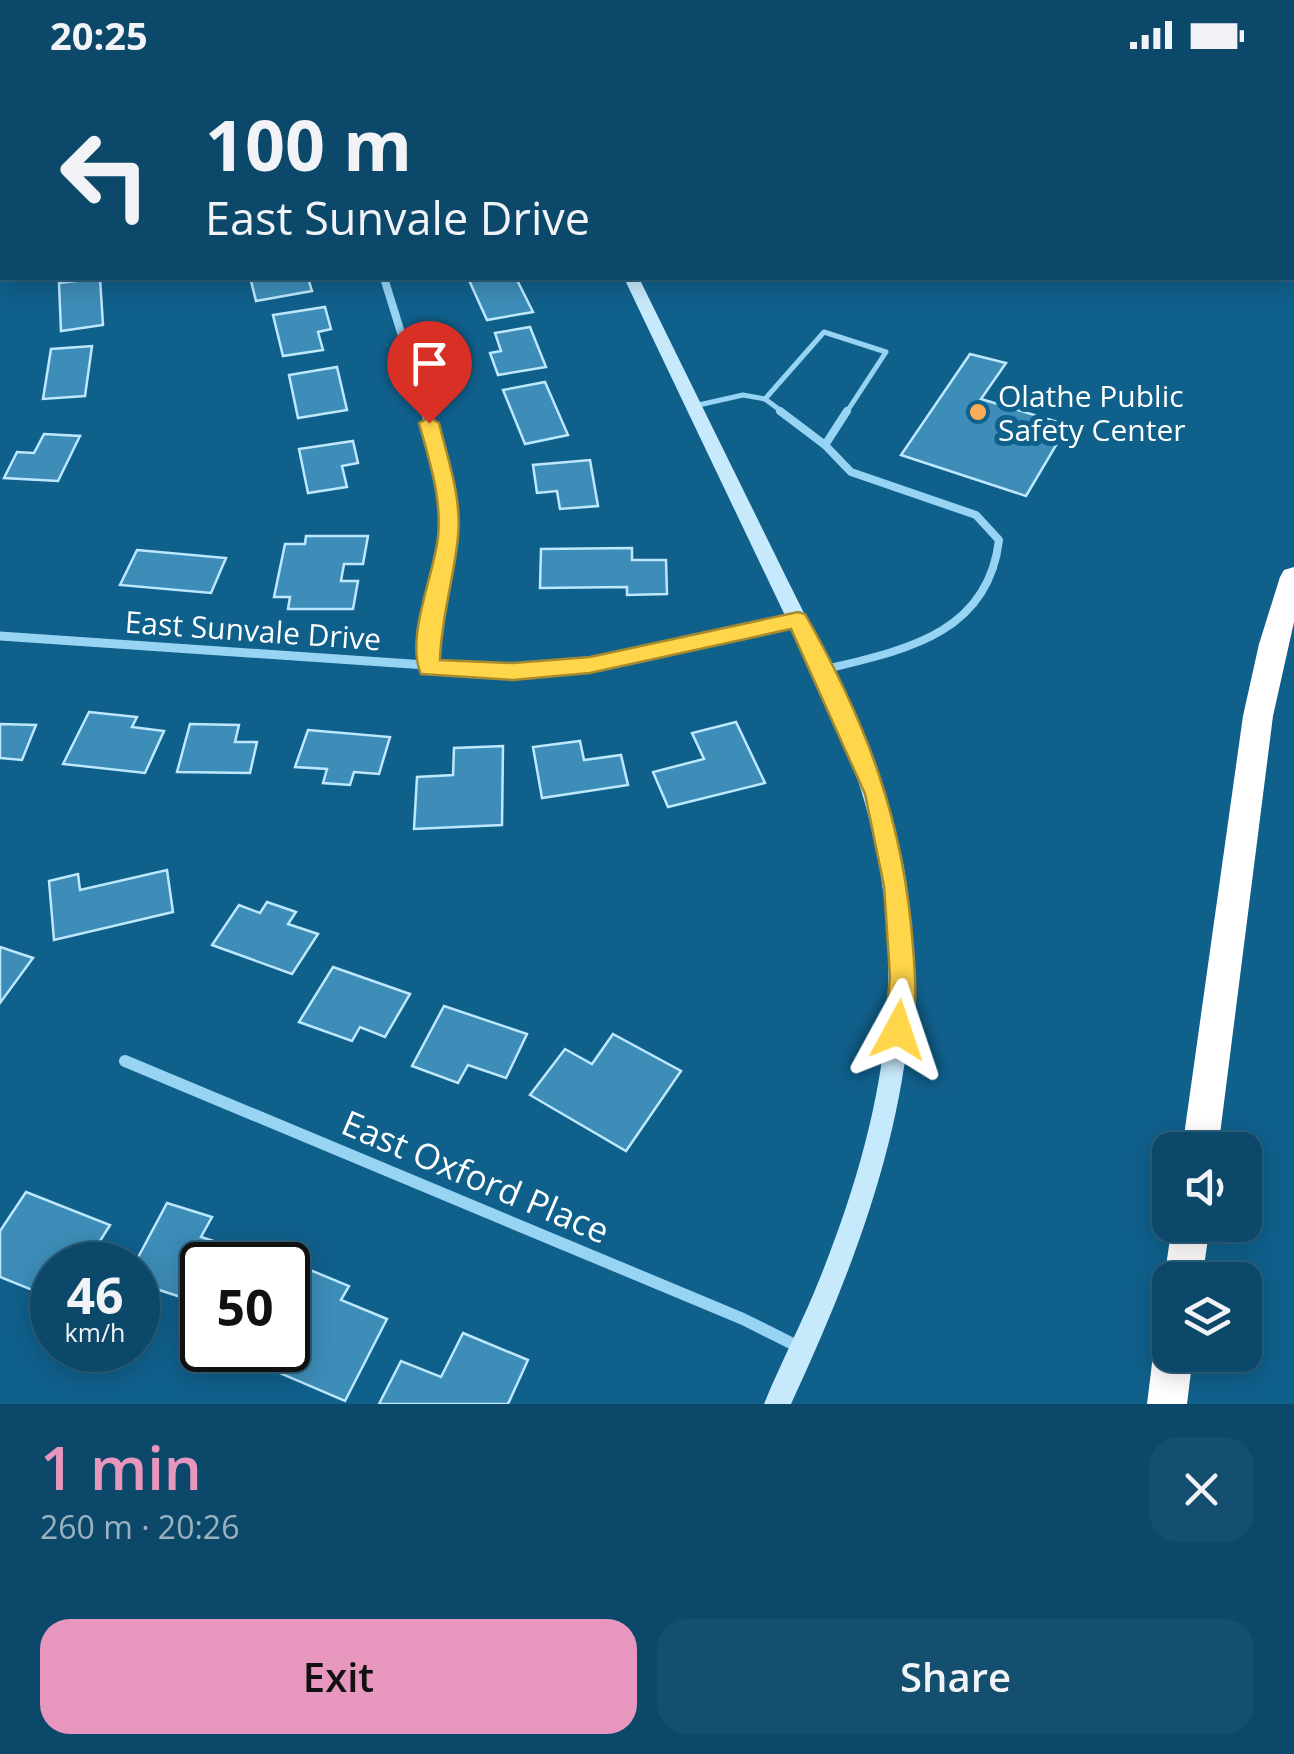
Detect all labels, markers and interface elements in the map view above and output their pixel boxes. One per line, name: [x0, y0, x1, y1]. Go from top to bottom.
text: 20:25: [50, 9, 148, 61]
text: 100 m: [205, 96, 412, 192]
icon: left: [40, 110, 170, 240]
text: East Sunvale Drive: [205, 187, 590, 248]
pin: [387, 321, 472, 424]
icon: arrive: [402, 336, 457, 391]
place label: Olathe Public Safety Center: [998, 375, 1186, 450]
marker: Olathe Public Safety Center: [967, 401, 989, 423]
street label: East Sunvale Drive: [124, 601, 382, 659]
position arrow: [846, 978, 950, 1082]
street label: East Oxford Place: [335, 1098, 617, 1254]
map controls: [1152, 1132, 1262, 1372]
button: sound: [1152, 1132, 1262, 1242]
speed limit sign: 50: [180, 1242, 310, 1372]
text: 46: [66, 1261, 124, 1329]
button: layers: [1152, 1262, 1262, 1372]
text: km/h: [65, 1315, 125, 1349]
text: 1 min: [40, 1426, 202, 1508]
button: close: [1149, 1437, 1254, 1542]
text: 260 m · 20:26: [40, 1505, 239, 1548]
button: Exit: [40, 1619, 637, 1734]
button: Share: [657, 1619, 1254, 1734]

